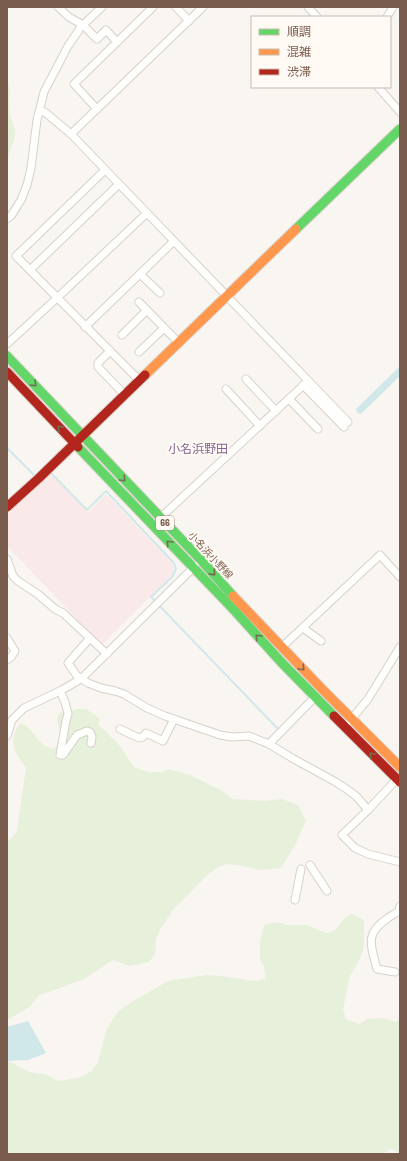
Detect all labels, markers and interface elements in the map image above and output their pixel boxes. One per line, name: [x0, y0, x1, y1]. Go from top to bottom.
legend: [251, 16, 391, 88]
text: 順調: [287, 24, 311, 38]
text: 混雑: [287, 44, 311, 58]
text: 渋滞: [287, 64, 311, 78]
one-way arrow: [29, 379, 37, 387]
one-way arrow: [58, 425, 65, 433]
district label: 小名浜野田: [168, 441, 228, 455]
one-way arrow: [119, 474, 126, 482]
road number: 66: [156, 516, 174, 530]
street label: 小名浜小野線: [186, 529, 236, 581]
one-way arrow: [166, 540, 174, 548]
one-way arrow: [208, 568, 216, 576]
one-way arrow: [256, 634, 263, 642]
one-way arrow: [297, 663, 304, 670]
one-way arrow: [369, 752, 377, 760]

